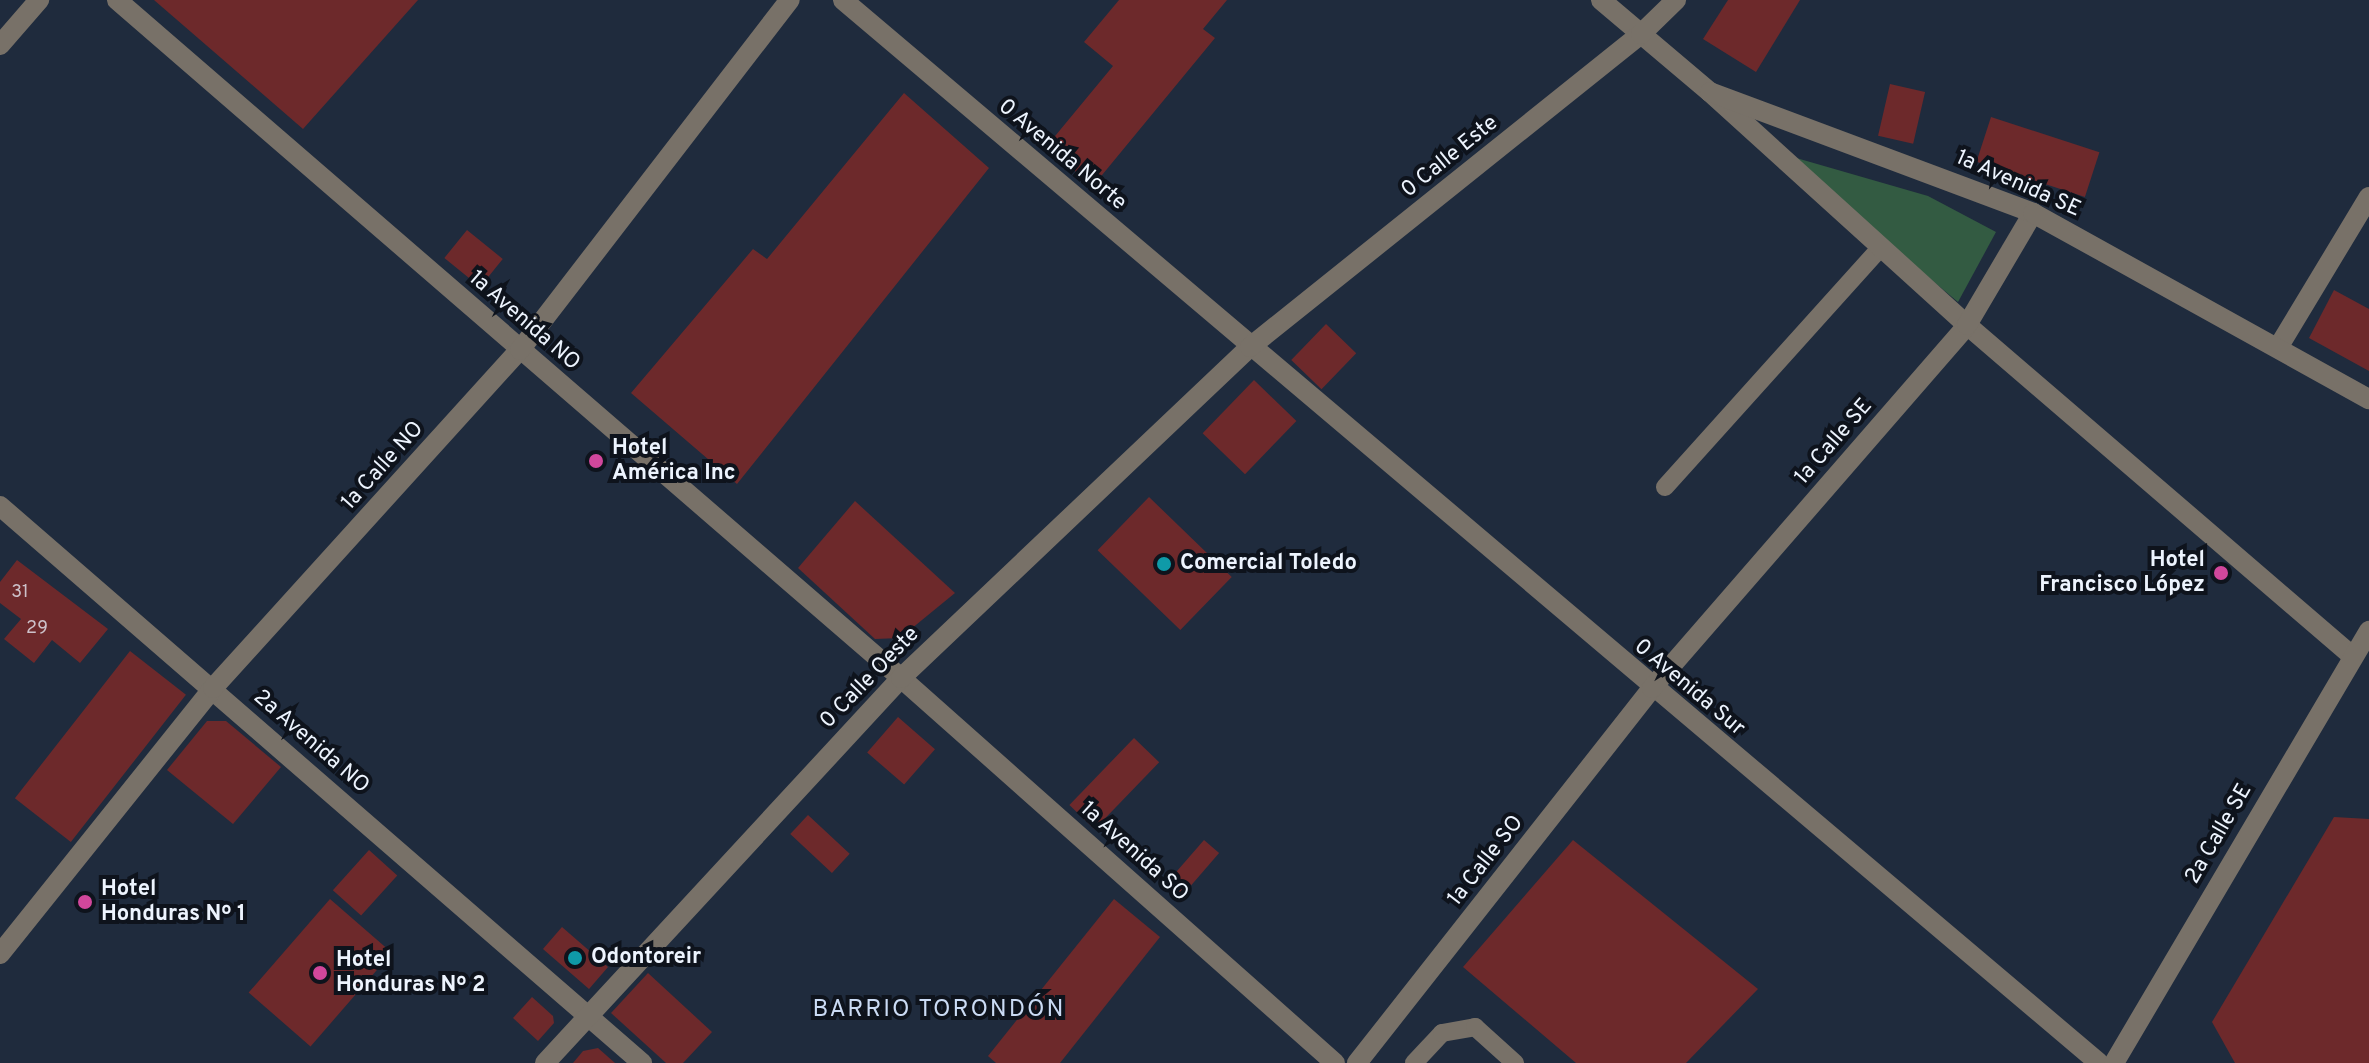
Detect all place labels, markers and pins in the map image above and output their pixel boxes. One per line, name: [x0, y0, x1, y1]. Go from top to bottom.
place label: Hotel América Inc: [612, 435, 736, 486]
marker: Hotel América Inc: [587, 452, 605, 470]
place label: Hotel Francisco López: [2039, 547, 2205, 598]
place label: Comercial Toledo: [1180, 551, 1357, 577]
marker: Comercial Toledo: [1155, 555, 1173, 573]
marker: Hotel Francisco López: [2212, 564, 2230, 582]
place label: Hotel Honduras Nº 1: [101, 876, 246, 928]
marker: Hotel Honduras Nº 1: [76, 893, 94, 911]
place label: Odontoreir: [591, 945, 701, 971]
place label: Hotel Honduras Nº 2: [336, 947, 486, 998]
marker: Odontoreir: [566, 949, 584, 967]
marker: Hotel Honduras Nº 2: [311, 964, 329, 982]

